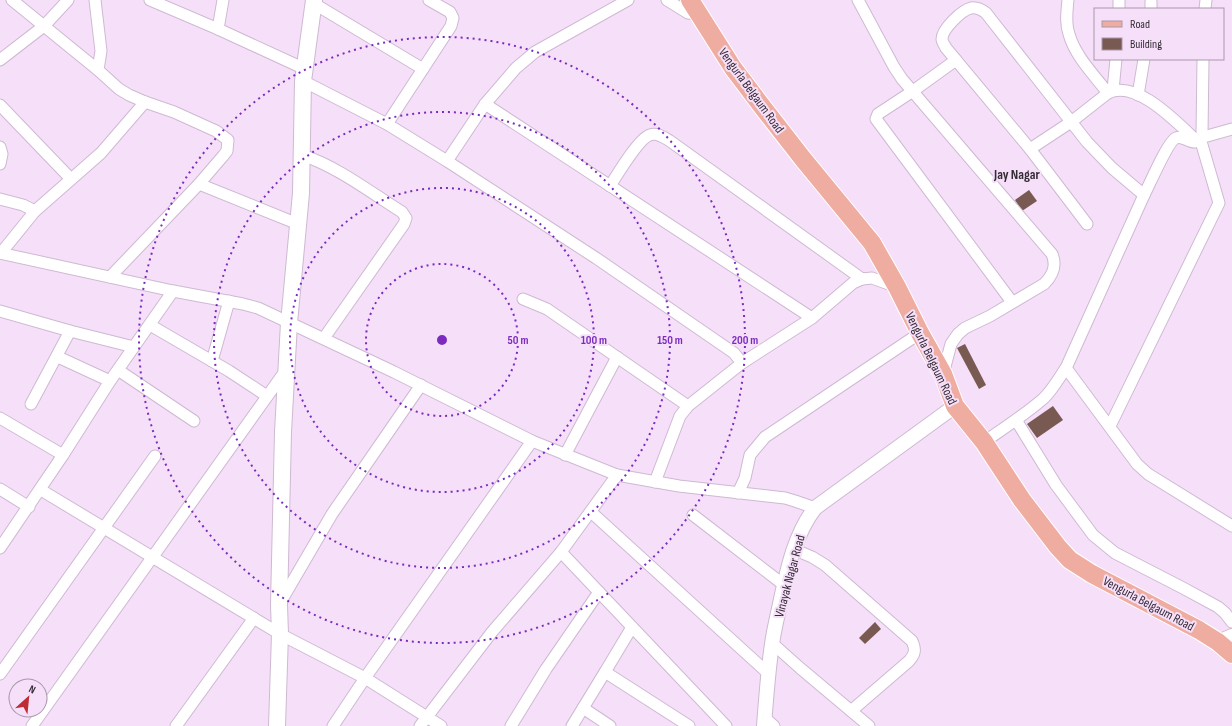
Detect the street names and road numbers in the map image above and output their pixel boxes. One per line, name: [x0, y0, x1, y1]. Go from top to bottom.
street label: Vengurla Belgaum Road: [715, 45, 787, 136]
street label: Vengurla Belgaum Road: [902, 310, 960, 407]
street label: Vinayak Nagar Road: [771, 533, 809, 619]
street label: Vengurla Belgaum Road: [1100, 573, 1197, 635]

